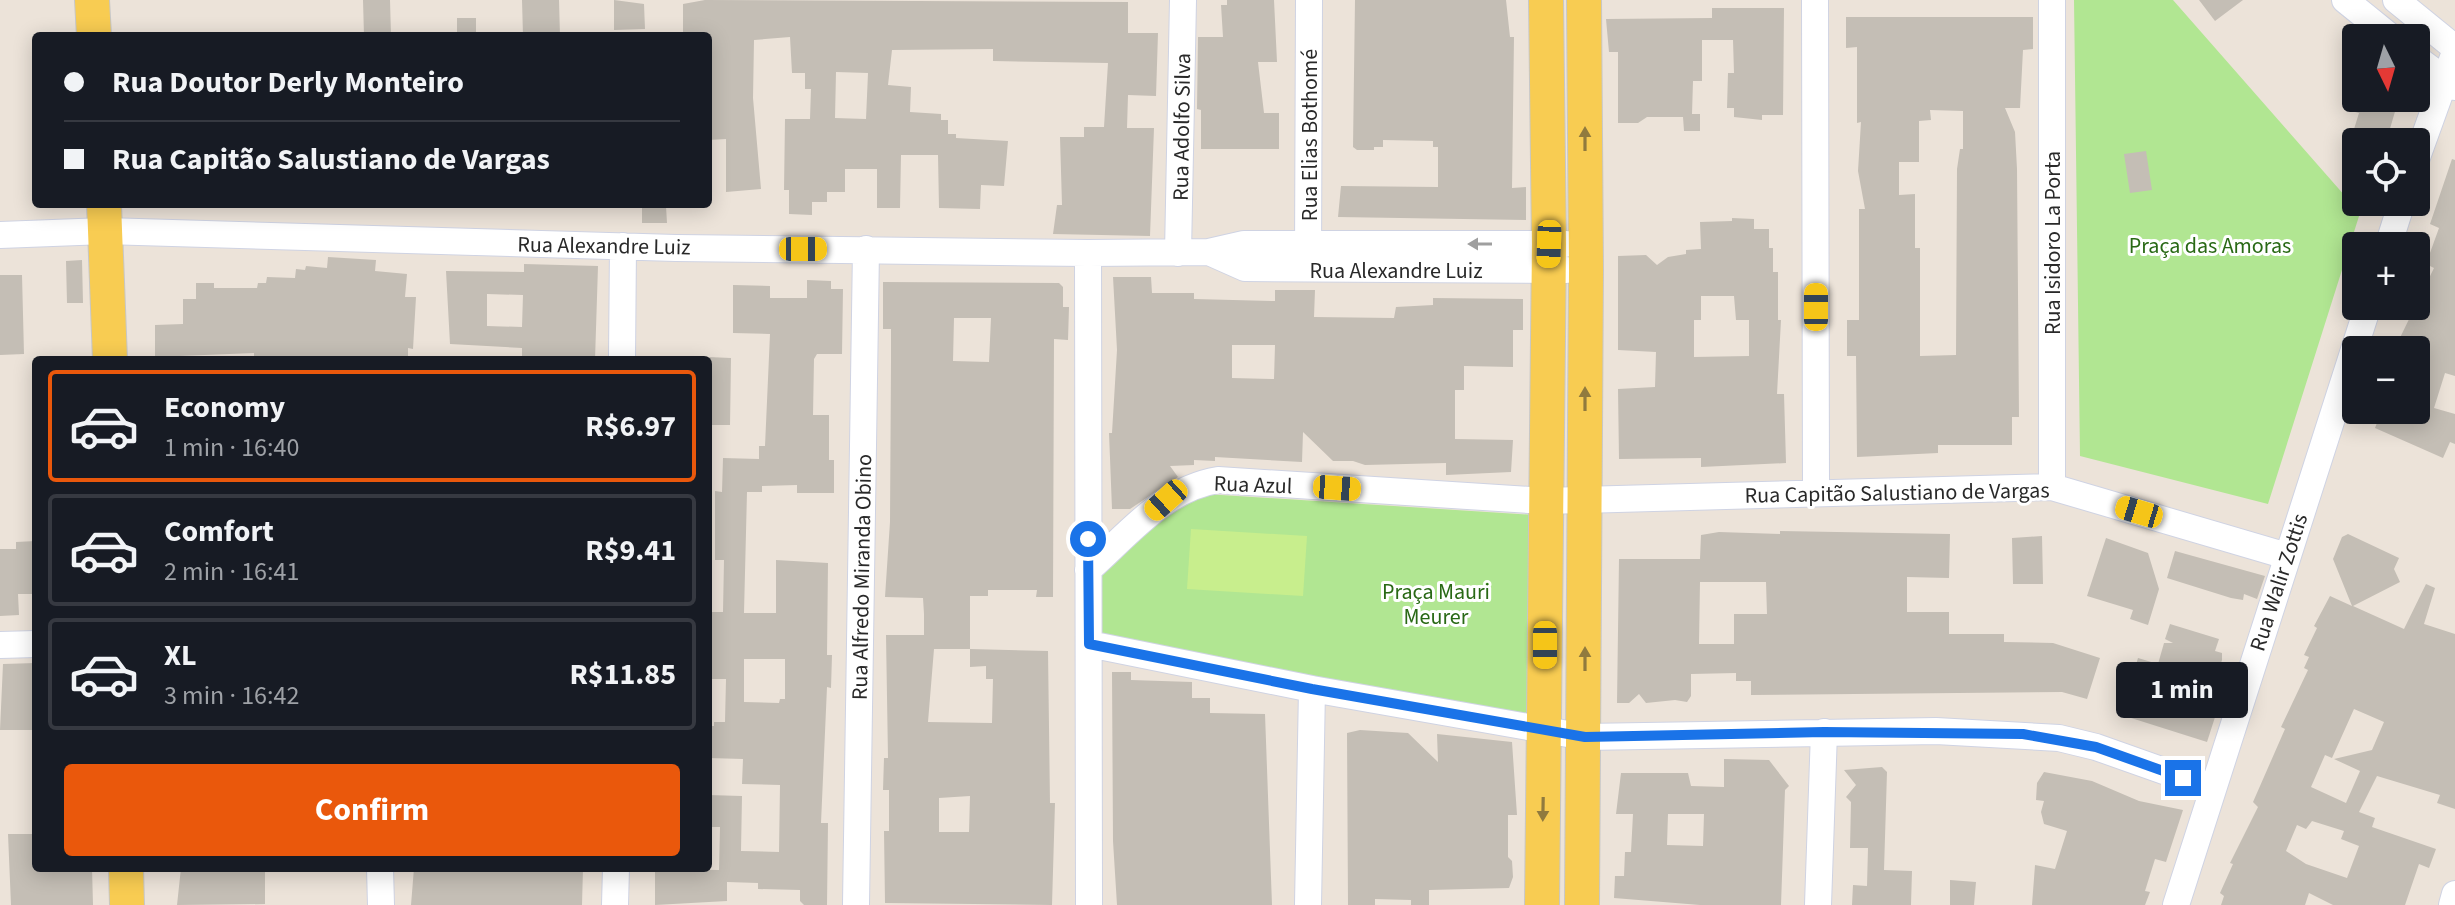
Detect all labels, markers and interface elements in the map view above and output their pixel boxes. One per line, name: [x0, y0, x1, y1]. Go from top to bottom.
north arrow: [2342, 24, 2430, 112]
map controls: [2342, 24, 2430, 424]
street label: Rua Elias Bothomé: [1294, 49, 1326, 221]
street label: Rua Adolfo Silva: [1165, 53, 1199, 201]
text: Rua Doutor Derly Monteiro: [112, 61, 464, 104]
one-way arrow: [1579, 126, 1591, 151]
button: locate: [2342, 128, 2430, 216]
text: Rua Capitão Salustiano de Vargas: [112, 138, 550, 181]
street label: Rua Isidoro La Porta: [2037, 151, 2069, 335]
car: [1536, 220, 1562, 268]
street label: Rua Alexandre Luiz: [517, 228, 691, 264]
park label: Praça das Amoras: [2129, 230, 2291, 262]
button: +: [2342, 232, 2430, 320]
car: [779, 237, 827, 261]
one-way arrow: [1467, 238, 1492, 250]
street label: Rua Alexandre Luiz: [1309, 255, 1483, 287]
car: [1804, 283, 1828, 331]
button: −: [2342, 336, 2430, 424]
text: Economy: [164, 386, 285, 429]
one-way arrow: [1579, 386, 1591, 411]
icon: car: [68, 390, 140, 462]
text: R$6.97: [585, 405, 676, 448]
text: 1 min · 16:40: [164, 429, 299, 466]
street label: Rua Alfredo Miranda Obino: [844, 454, 880, 700]
street label: Rua Azul: [1213, 468, 1293, 502]
car: [1312, 474, 1362, 502]
street label: Rua Capitão Salustiano de Vargas: [1744, 474, 2050, 512]
car: [1140, 475, 1192, 525]
car: [2113, 494, 2165, 530]
street label: Rua Walir Zottis: [2242, 509, 2316, 655]
text: Comfort: [164, 510, 274, 553]
icon: car: [68, 514, 140, 586]
route start: [1070, 521, 1106, 557]
text: R$9.41: [585, 529, 676, 572]
text: 2 min · 16:41: [164, 553, 299, 590]
park label: Praça Mauri Meurer: [1382, 576, 1490, 633]
car: [1533, 621, 1557, 669]
text: XL: [164, 634, 197, 677]
icon: car: [68, 638, 140, 710]
one-way arrow: [1579, 646, 1591, 671]
text: R$11.85: [569, 653, 676, 696]
callout: 1 min: [2117, 662, 2249, 718]
text: 1 min: [2150, 671, 2214, 708]
text: 3 min · 16:42: [164, 677, 299, 714]
route end: [2165, 760, 2201, 796]
button: Confirm: [64, 764, 680, 856]
one-way arrow: [1537, 797, 1549, 822]

